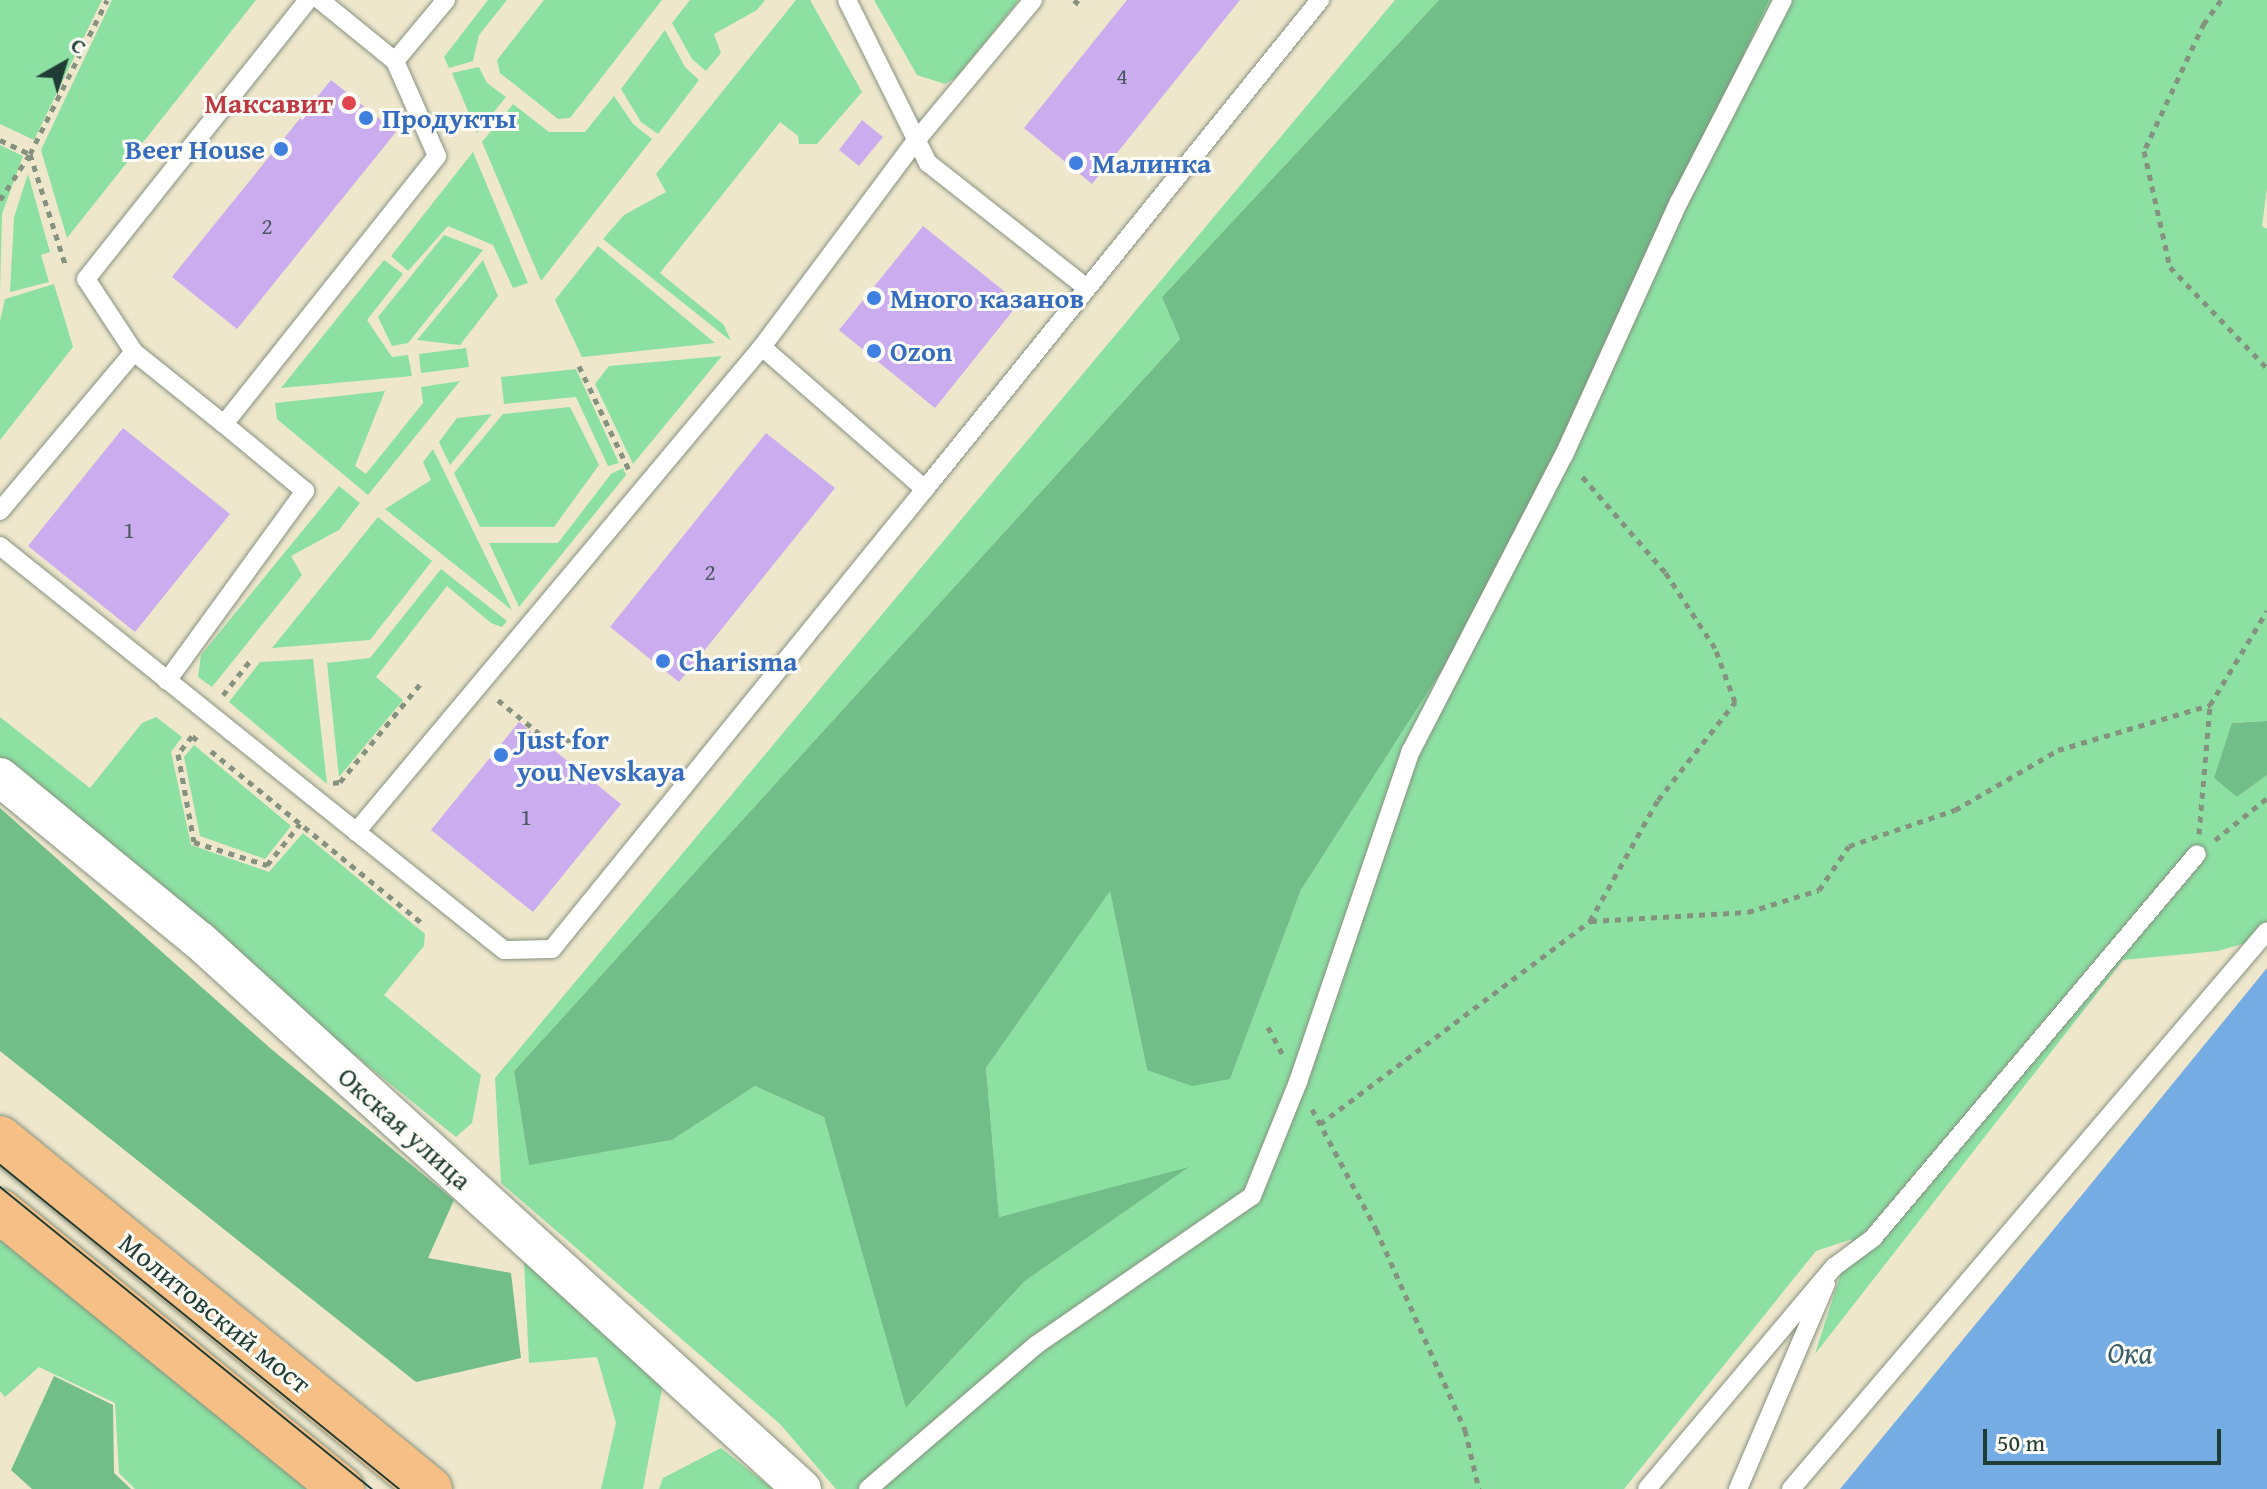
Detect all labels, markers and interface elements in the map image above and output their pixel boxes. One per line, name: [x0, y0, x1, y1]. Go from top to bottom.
north arrow: [24, 24, 104, 104]
text: С: [64, 29, 94, 62]
house number: 4: [1116, 62, 1128, 90]
place label: Максавит: [205, 86, 333, 120]
marker: Максавит: [340, 94, 358, 112]
place label: Продукты: [382, 101, 516, 135]
marker: Продукты: [357, 109, 375, 127]
place label: Beer House: [125, 132, 265, 166]
marker: Beer House: [272, 140, 290, 158]
place label: Малинка: [1092, 146, 1211, 180]
marker: Малинка: [1067, 154, 1085, 172]
house number: 2: [261, 212, 273, 240]
place label: Много казанов: [890, 281, 1084, 315]
marker: Много казанов: [865, 289, 883, 307]
place label: Ozon: [890, 334, 952, 368]
marker: Ozon: [865, 342, 883, 360]
house number: 1: [123, 516, 135, 544]
house number: 2: [704, 558, 716, 586]
place label: Charisma: [679, 644, 798, 678]
marker: Charisma: [654, 652, 672, 670]
place label: Just for you Nevskaya: [517, 722, 685, 788]
marker: Just for you Nevskaya: [492, 746, 510, 764]
house number: 1: [520, 803, 532, 831]
street label: Окская улица: [331, 1059, 479, 1197]
street label: Молитовский мост: [113, 1226, 317, 1400]
water label: Ока: [2107, 1334, 2153, 1370]
scale bar: [1987, 1413, 2225, 1463]
text: 50 m: [1997, 1425, 2045, 1460]

